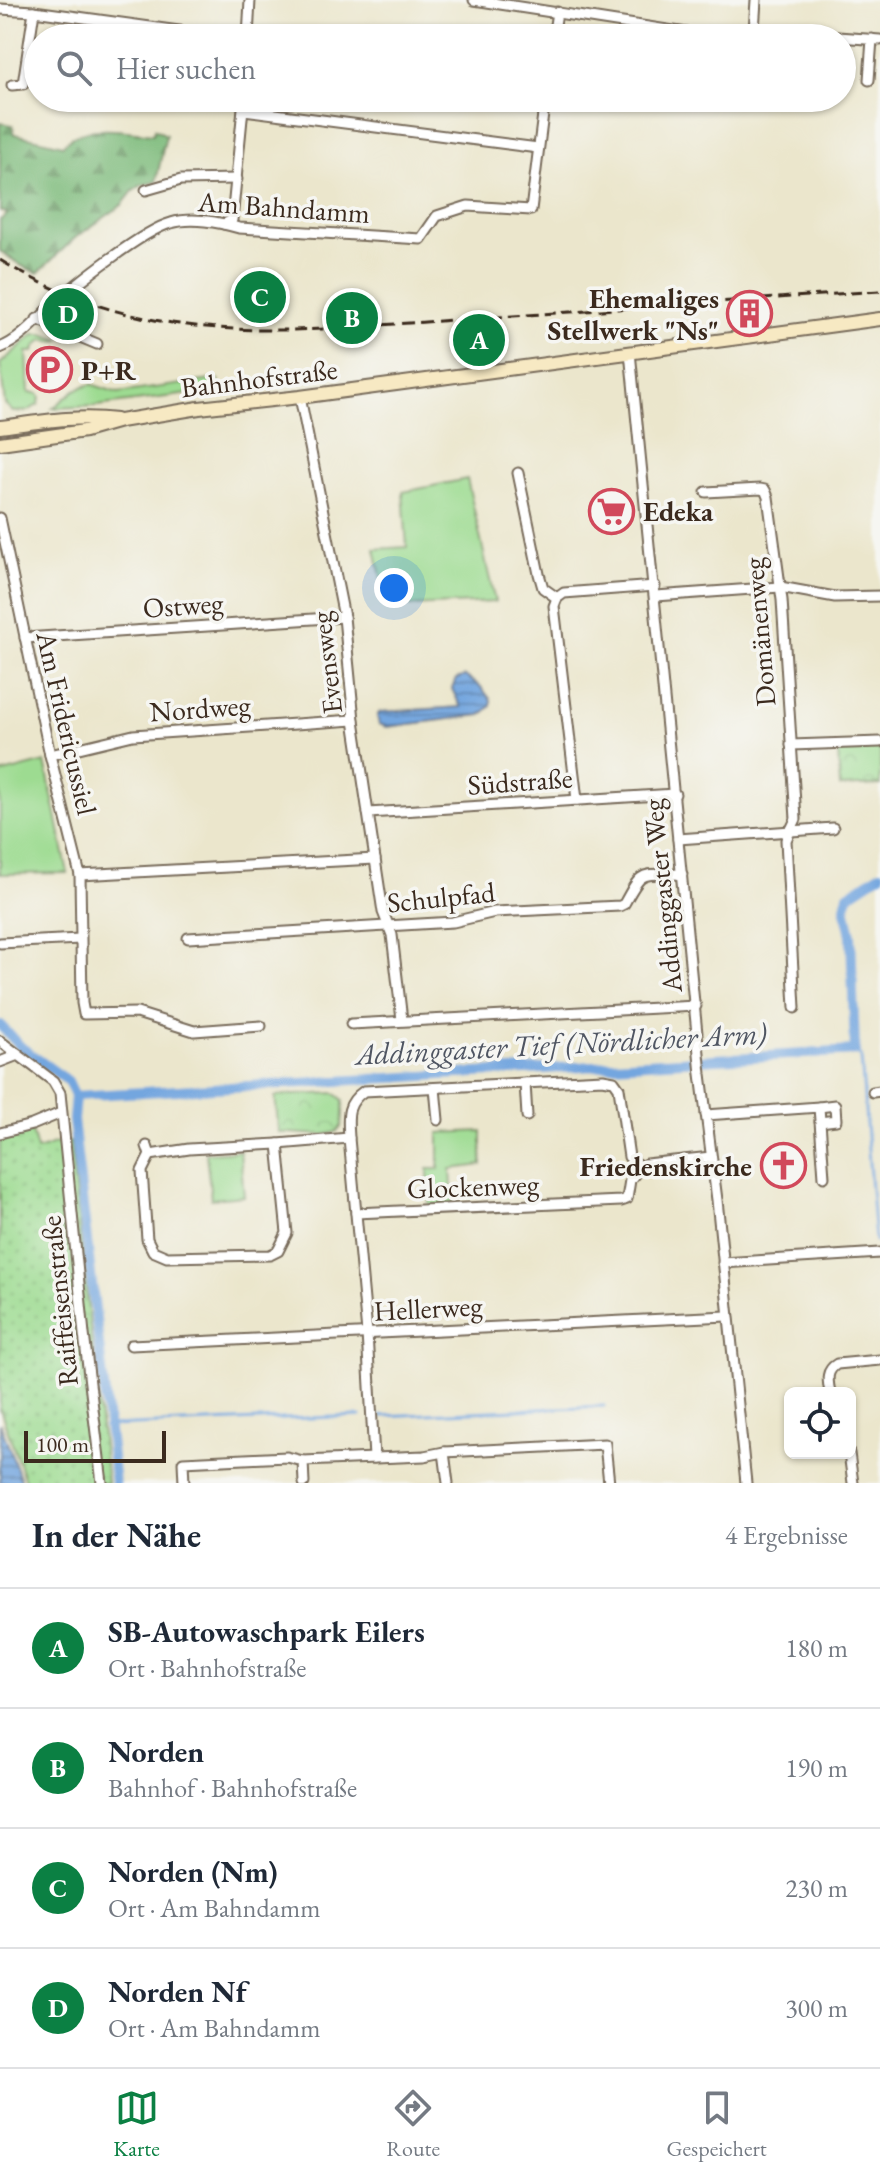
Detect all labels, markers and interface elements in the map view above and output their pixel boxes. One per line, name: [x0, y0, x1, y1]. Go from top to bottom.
search box: [24, 24, 856, 112]
icon: search: [52, 46, 96, 90]
text: Hier suchen: [116, 49, 256, 88]
street label: Am Bahndamm: [196, 183, 371, 231]
pin: C: [234, 267, 286, 327]
place label: Ehemaliges Stellwerk "Ns": [547, 280, 719, 348]
pin: D: [42, 284, 94, 344]
pin: B: [326, 288, 378, 348]
building icon: Ehemaliges Stellwerk "Ns": [726, 290, 774, 338]
pin: A: [453, 310, 505, 370]
parking icon: P+R: [26, 346, 74, 394]
street label: Bahnhofstraße: [179, 351, 339, 405]
place label: P+R: [81, 352, 137, 388]
supermarket icon: Edeka: [588, 487, 636, 535]
place label: Edeka: [643, 493, 714, 529]
street label: Domänenweg: [734, 555, 783, 708]
your location: [374, 568, 414, 608]
street label: Ostweg: [141, 584, 225, 626]
street label: Evensweg: [302, 609, 350, 716]
street label: Am Fridericussiel: [28, 627, 106, 819]
street label: Nordweg: [148, 686, 253, 729]
street label: Südstraße: [466, 759, 574, 803]
street label: Addinggaster Weg: [634, 797, 690, 996]
street label: Schulpfad: [385, 873, 498, 921]
water label: Addinggaster Tief (Nördlicher Arm): [352, 1013, 768, 1074]
church icon: Friedenskirche: [759, 1142, 807, 1190]
place label: Friedenskirche: [580, 1148, 752, 1184]
street label: Glockenweg: [406, 1166, 540, 1206]
street label: Raiffeisenstraße: [32, 1214, 86, 1388]
street label: Hellerweg: [373, 1287, 484, 1329]
map controls: [784, 1387, 856, 1459]
button: locate: [784, 1387, 856, 1459]
scale bar: [24, 1427, 166, 1463]
text: 100 m: [36, 1430, 89, 1459]
text: In der Nähe: [32, 1513, 201, 1557]
text: 4 Ergebnisse: [725, 1518, 848, 1552]
text: SB-Autowaschpark Eilers: [108, 1612, 425, 1651]
text: A: [49, 1631, 67, 1665]
text: 180 m: [785, 1631, 848, 1665]
text: Ort · Bahnhofstraße: [108, 1651, 306, 1685]
text: Norden: [108, 1732, 204, 1771]
text: B: [50, 1751, 66, 1785]
text: 190 m: [785, 1751, 848, 1785]
text: Bahnhof · Bahnhofstraße: [108, 1771, 357, 1805]
text: Norden (Nm): [108, 1852, 278, 1891]
text: C: [49, 1871, 67, 1905]
text: 230 m: [785, 1871, 848, 1905]
text: Ort · Am Bahndamm: [108, 1891, 320, 1925]
text: Norden Nf: [108, 1972, 246, 2011]
text: D: [48, 1991, 68, 2025]
text: 300 m: [785, 1991, 848, 2025]
text: Ort · Am Bahndamm: [108, 2011, 320, 2045]
tab: Karte: [113, 2086, 160, 2163]
tab: Route: [386, 2086, 440, 2163]
tab: Gespeichert: [666, 2086, 767, 2163]

